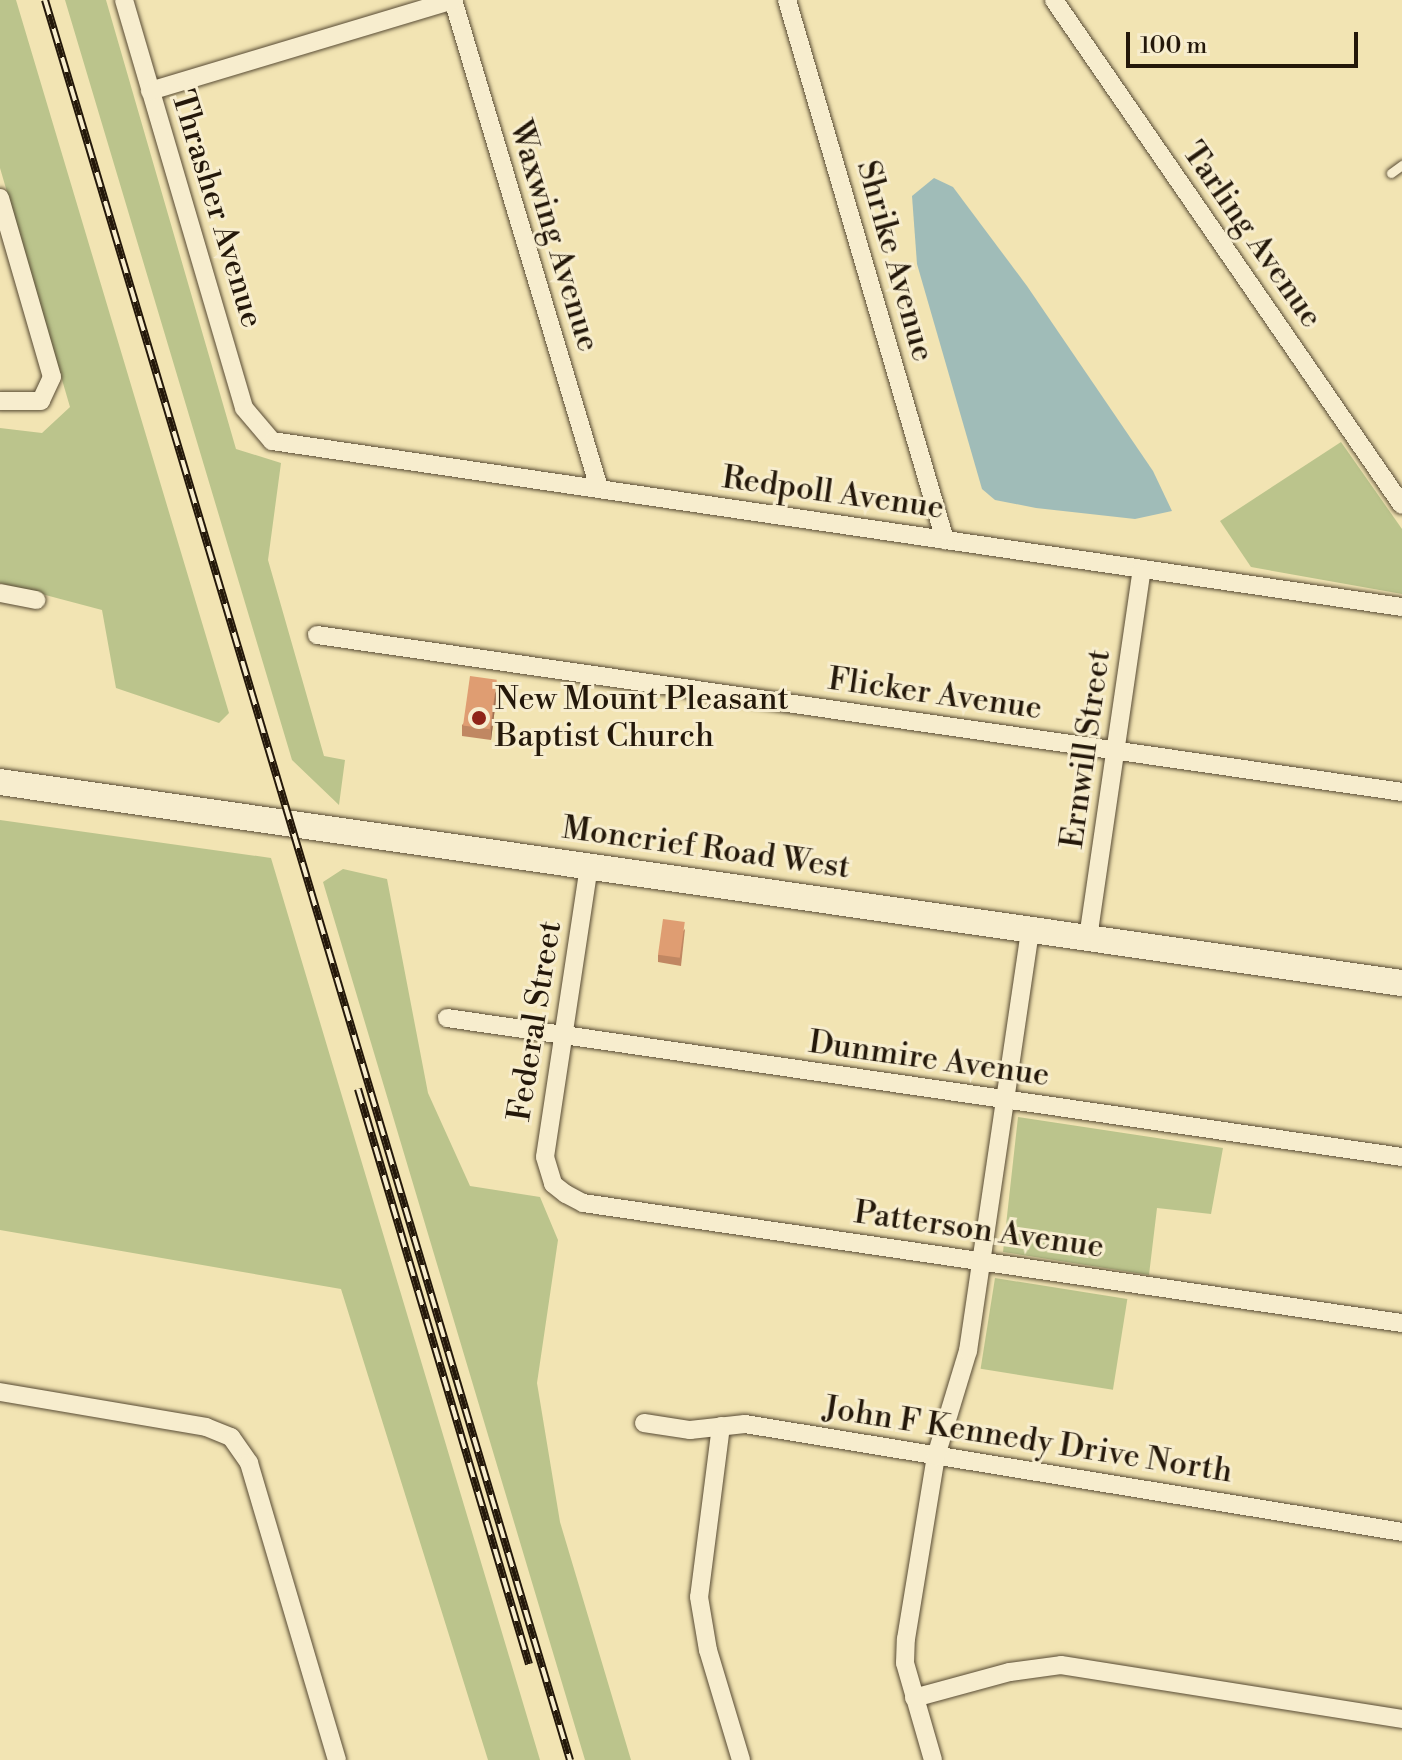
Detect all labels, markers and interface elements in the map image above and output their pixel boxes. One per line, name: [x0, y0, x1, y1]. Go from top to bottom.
scale bar: [1130, 16, 1362, 66]
text: 100 m: [1140, 31, 1207, 61]
street label: Thrasher Avenue: [163, 86, 271, 332]
street label: Waxwing Avenue: [501, 116, 607, 356]
street label: Tarling Avenue: [1174, 135, 1330, 335]
street label: Shrike Avenue: [848, 156, 942, 366]
street label: Redpoll Avenue: [720, 458, 946, 528]
street label: Ernwill Street: [1053, 647, 1119, 851]
street label: Flicker Avenue: [826, 660, 1044, 728]
place label: New Mount Pleasant Baptist Church: [495, 681, 789, 756]
marker: New Mount Pleasant Baptist Church: [470, 709, 488, 727]
street label: Moncrief Road West: [560, 809, 852, 887]
street label: Federal Street: [500, 918, 570, 1124]
street label: Dunmire Avenue: [806, 1023, 1052, 1095]
street label: Patterson Avenue: [852, 1193, 1106, 1267]
street label: John F Kennedy Drive North: [821, 1389, 1235, 1491]

